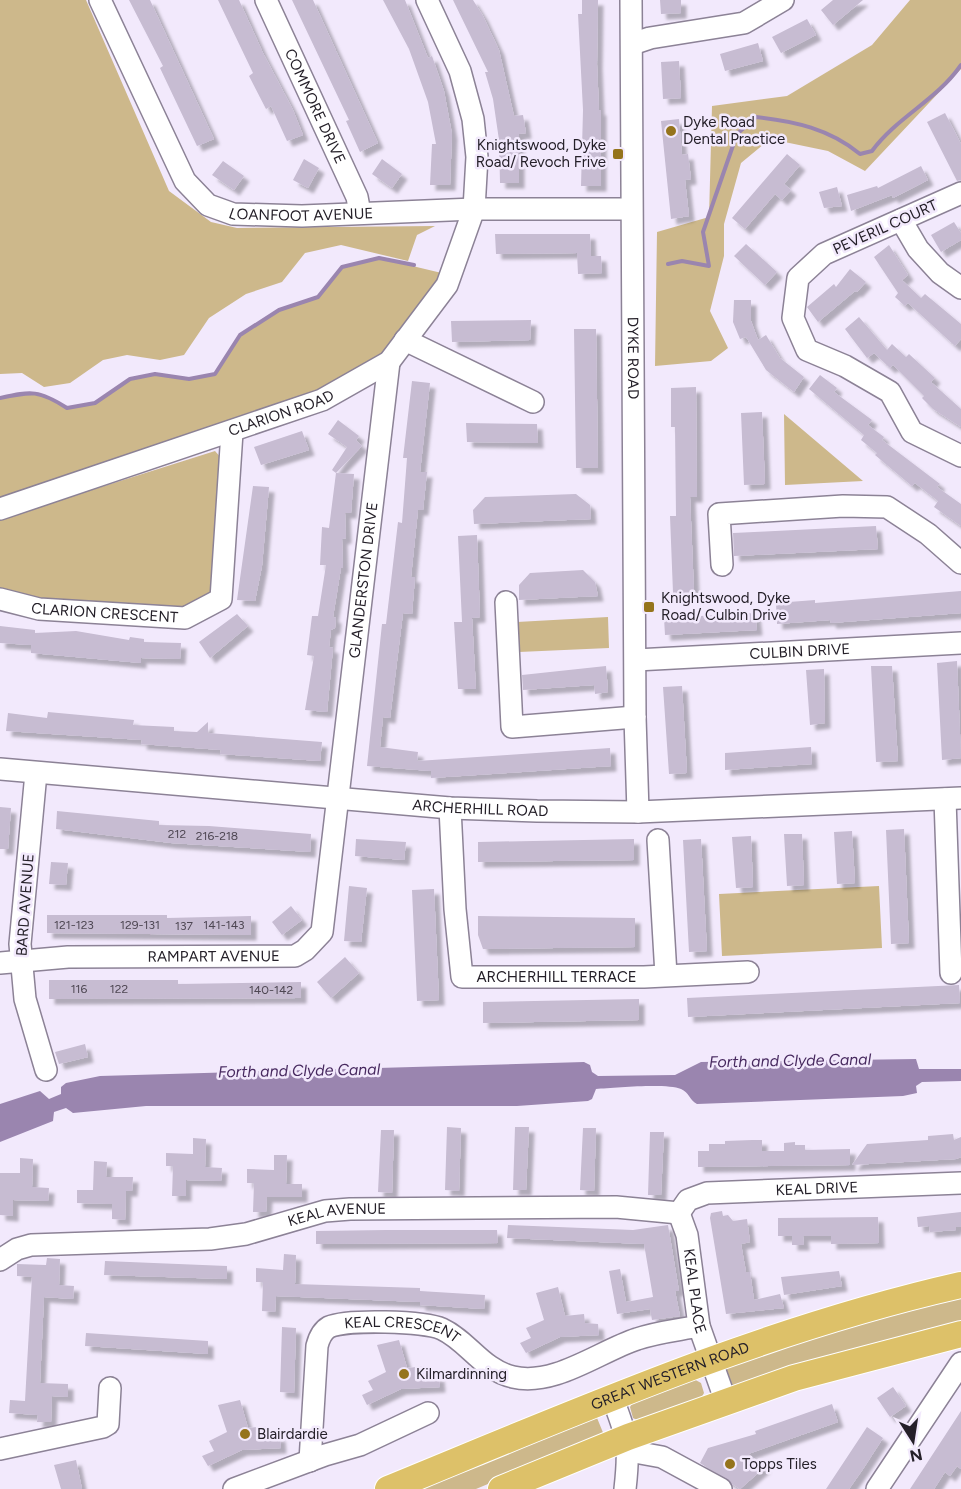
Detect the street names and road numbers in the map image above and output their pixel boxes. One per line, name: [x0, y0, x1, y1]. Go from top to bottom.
street label: COMMORE DRIVE: [281, 46, 349, 167]
street label: PEVERIL COURT: [830, 196, 941, 258]
street label: LOANFOOT AVENUE: [226, 204, 374, 225]
street label: DYKE ROAD: [624, 317, 642, 399]
street label: CLARION ROAD: [226, 386, 337, 440]
street label: GLANDERSTON DRIVE: [345, 501, 381, 659]
street label: CLARION CRESCENT: [29, 598, 179, 627]
street label: CULBIN DRIVE: [749, 640, 851, 663]
street label: ARCHERHILL ROAD: [412, 796, 548, 820]
street label: BARD AVENUE: [12, 853, 38, 957]
street label: RAMPART AVENUE: [147, 947, 280, 966]
street label: ARCHERHILL TERRACE: [476, 968, 637, 986]
street label: KEAL DRIVE: [775, 1178, 859, 1199]
street label: KEAL AVENUE: [286, 1200, 386, 1230]
street label: KEAL PLACE: [680, 1247, 710, 1336]
street label: KEAL CRESCENT: [343, 1313, 464, 1347]
street label: GREAT WESTERN ROAD: [588, 1338, 752, 1414]

